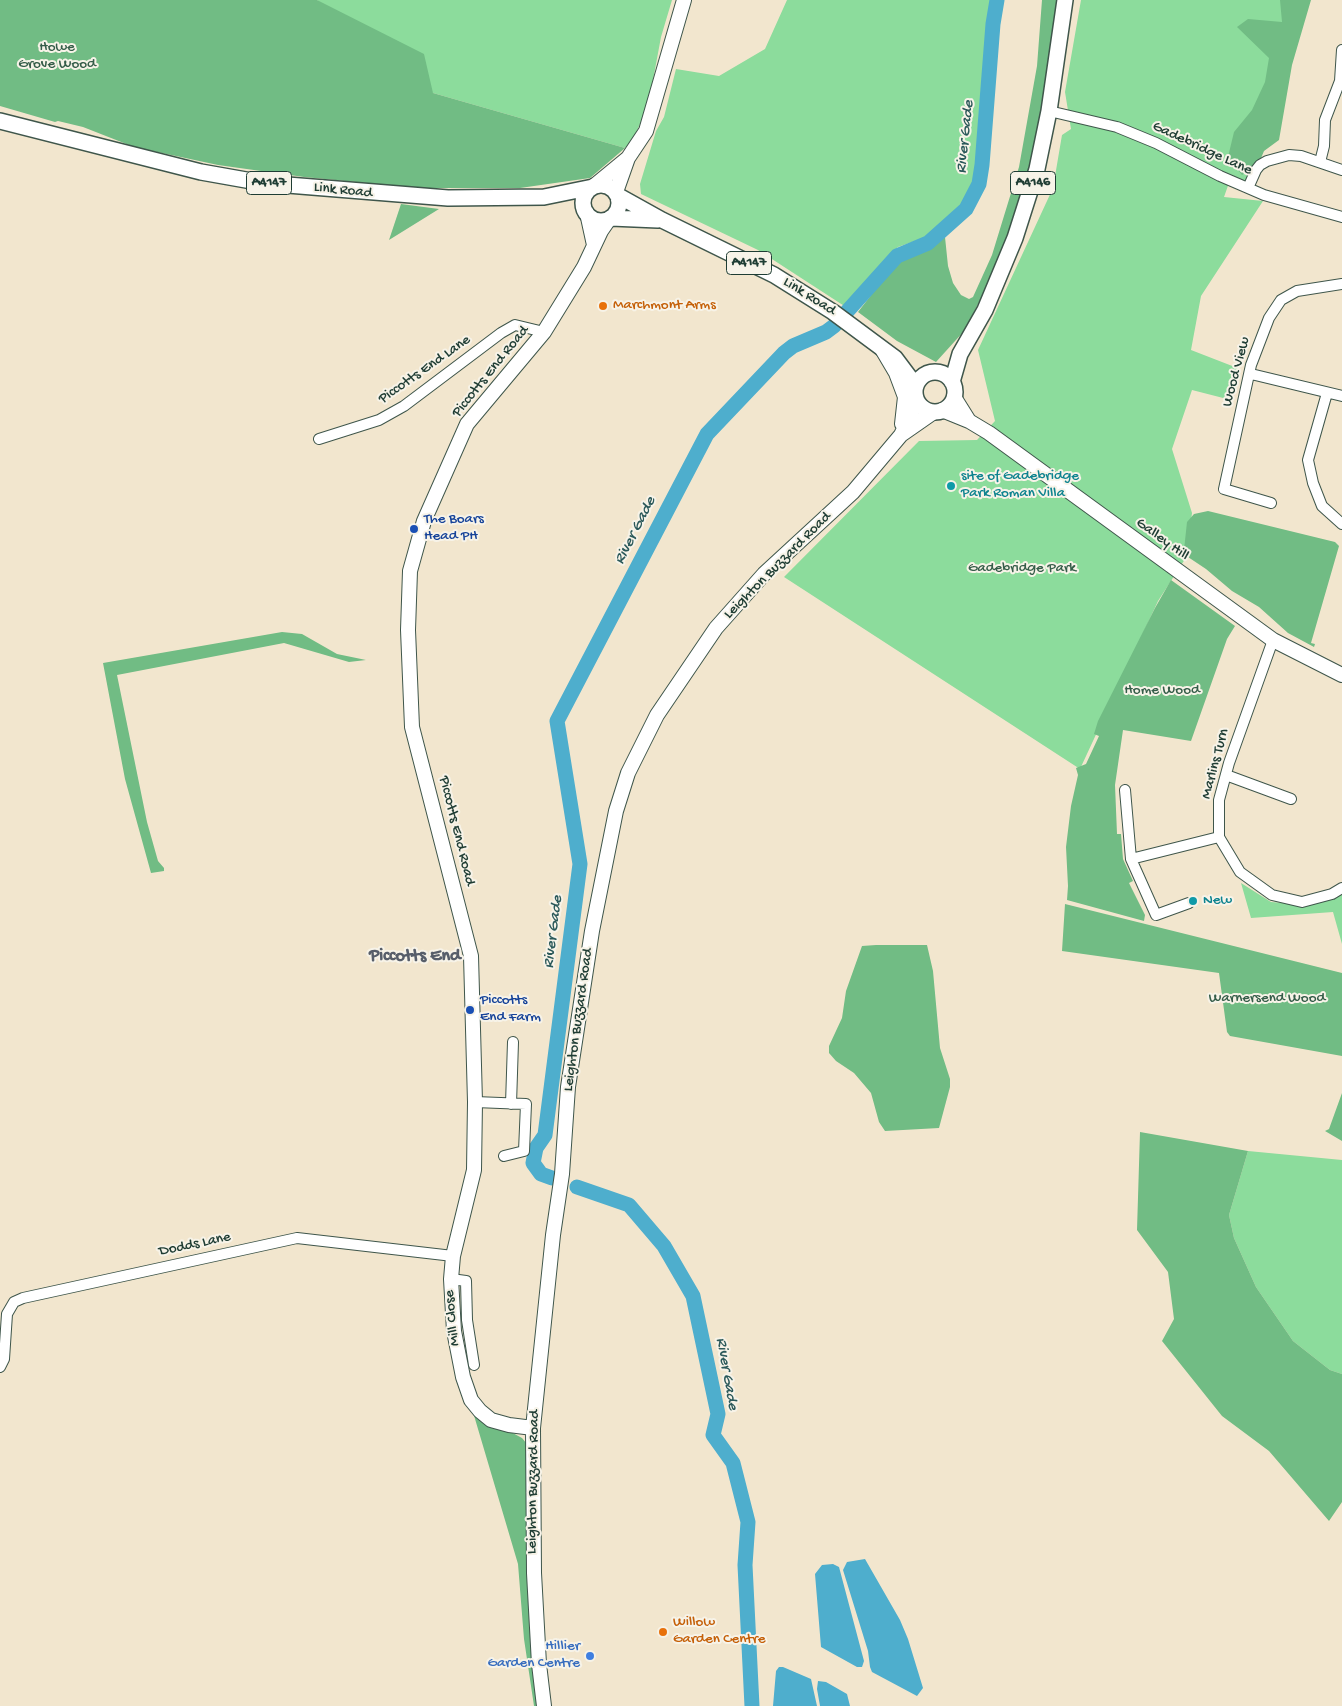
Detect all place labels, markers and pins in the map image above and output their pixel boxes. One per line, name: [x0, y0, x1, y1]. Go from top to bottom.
place label: Marchmont Arms: [613, 297, 716, 315]
marker: Marchmont Arms: [597, 300, 609, 312]
place label: site of Gadebridge Park Roman Villa: [961, 468, 1079, 503]
marker: site of Gadebridge Park Roman Villa: [945, 480, 957, 492]
place label: The Boars Head PH: [424, 511, 484, 546]
marker: The Boars Head PH: [408, 523, 420, 535]
place label: New: [1203, 892, 1232, 910]
marker: New: [1187, 895, 1199, 907]
place label: Piccotts End Farm: [480, 992, 541, 1027]
marker: Piccotts End Farm: [464, 1004, 476, 1016]
place label: Willow Garden Centre: [673, 1614, 765, 1649]
marker: Willow Garden Centre: [657, 1626, 669, 1638]
place label: Hillier Garden Centre: [488, 1638, 580, 1673]
marker: Hillier Garden Centre: [584, 1650, 596, 1662]

